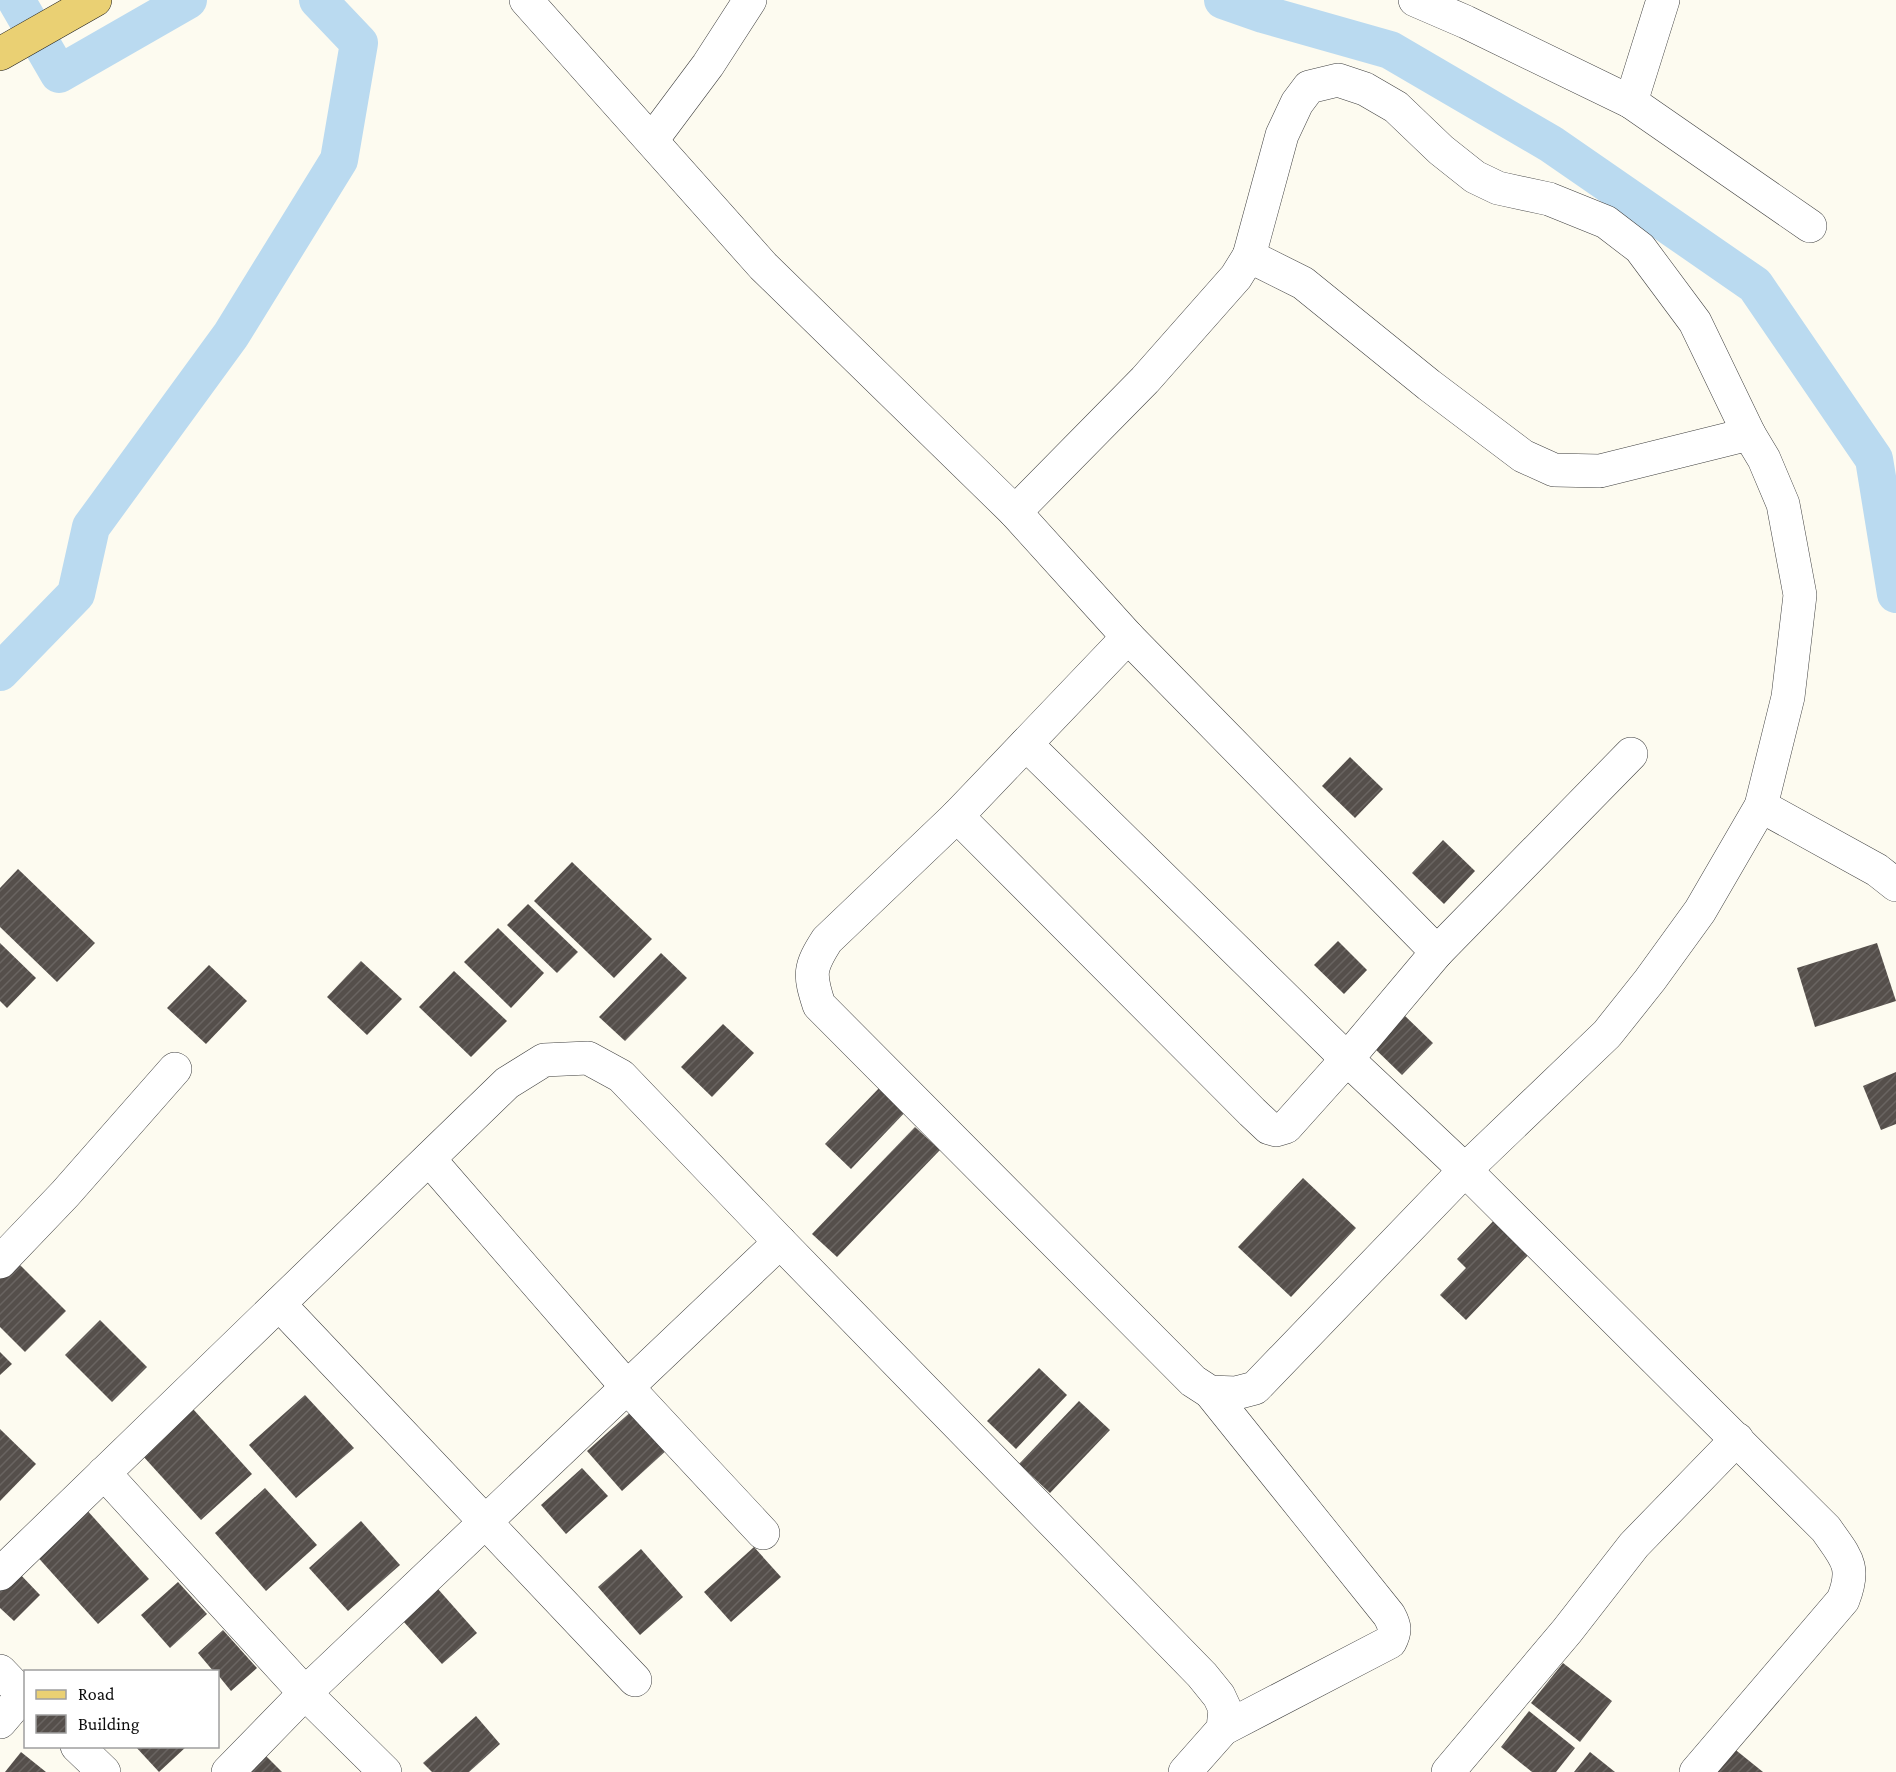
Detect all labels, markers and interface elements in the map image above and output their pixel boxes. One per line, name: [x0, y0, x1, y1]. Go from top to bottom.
legend: [24, 1670, 219, 1748]
text: Road: [78, 1684, 115, 1704]
text: Building: [78, 1714, 140, 1734]

